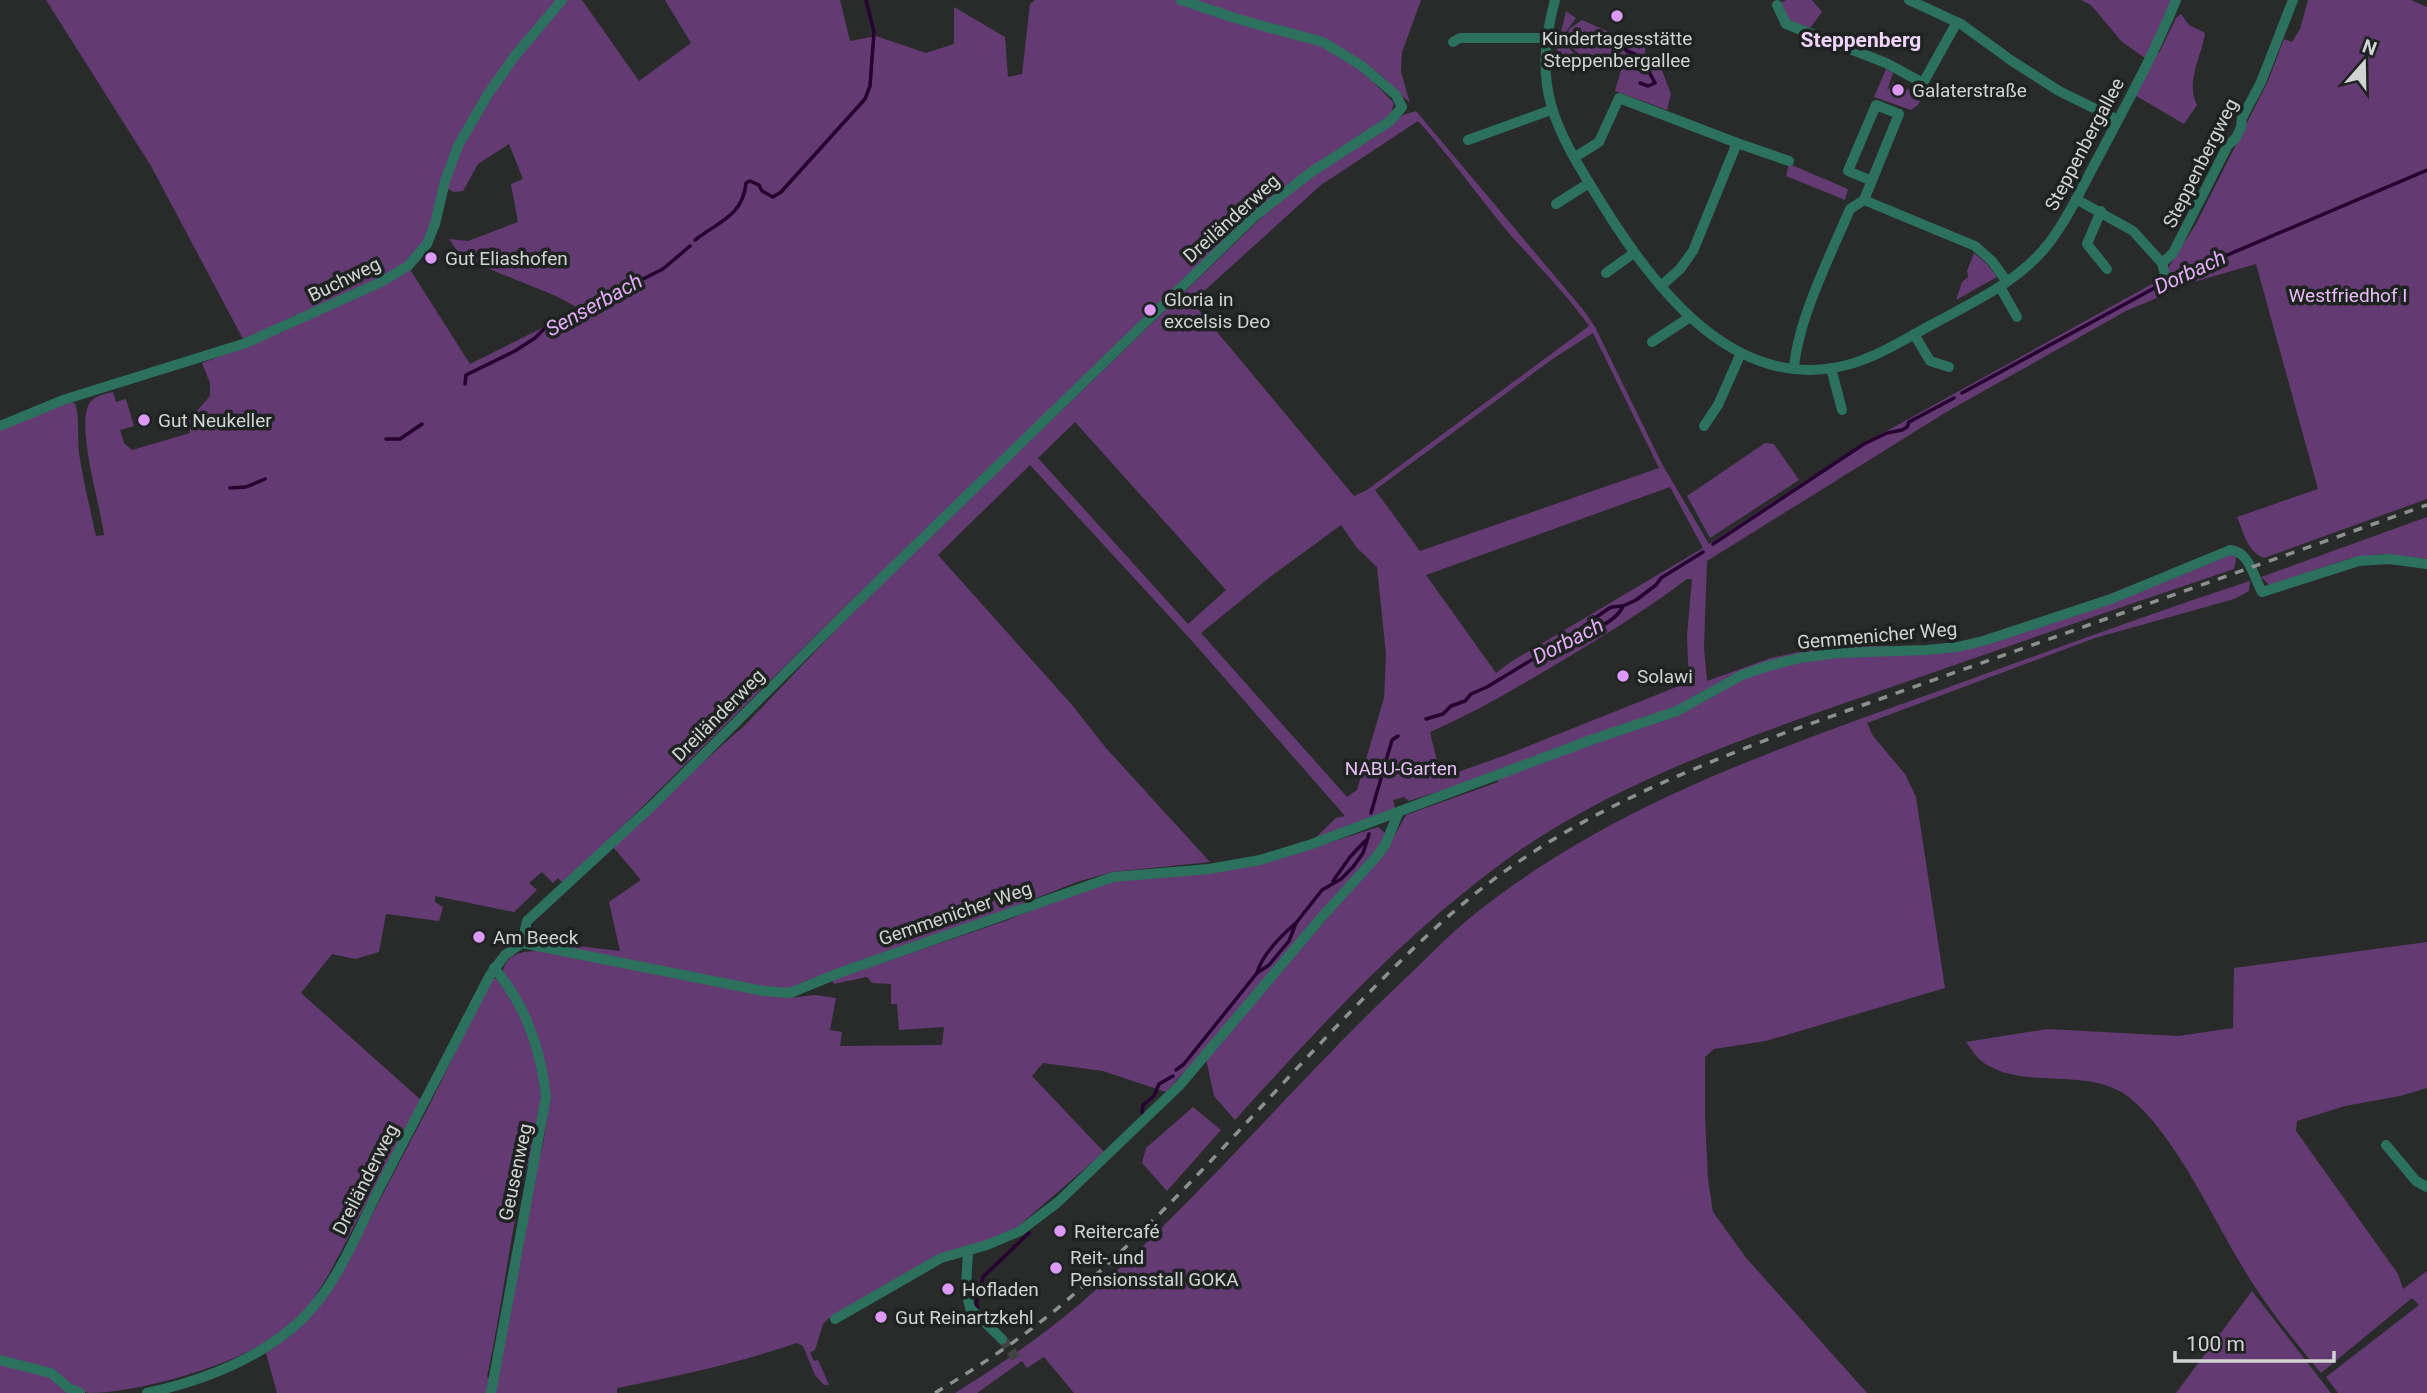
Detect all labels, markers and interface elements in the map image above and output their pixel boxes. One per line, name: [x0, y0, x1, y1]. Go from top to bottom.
marker: Kindertagesstätte Steppenbergallee: [1609, 8, 1625, 24]
place label: Kindertagesstätte Steppenbergallee: [1542, 27, 1692, 72]
district label: Steppenberg: [1801, 28, 1921, 52]
north arrow: [2329, 28, 2399, 98]
text: N: [2359, 34, 2380, 61]
street label: Steppenbergallee: [2040, 74, 2129, 214]
place label: Galaterstraße: [1912, 79, 2027, 102]
marker: Galaterstraße: [1890, 82, 1906, 98]
street label: Steppenbergweg: [2158, 95, 2243, 232]
street label: Dreiländerweg: [1179, 169, 1284, 267]
water label: Dorbach: [2150, 245, 2230, 299]
place label: Gut Eliashofen: [445, 247, 568, 270]
marker: Gut Eliashofen: [423, 250, 439, 266]
street label: Buchweg: [304, 252, 384, 307]
water label: Senserbach: [541, 269, 647, 341]
park label: Westfriedhof I: [2289, 284, 2407, 307]
place label: Gloria in excelsis Deo: [1164, 288, 1270, 333]
marker: Gloria in excelsis Deo: [1142, 302, 1158, 318]
place label: Gut Neukeller: [158, 409, 272, 432]
marker: Gut Neukeller: [136, 412, 152, 428]
water label: Dorbach: [1529, 613, 1607, 669]
street label: Gemmenicher Weg: [1796, 617, 1958, 654]
street label: Dreiländerweg: [667, 664, 769, 766]
place label: Solawi: [1637, 665, 1693, 688]
marker: Solawi: [1615, 668, 1631, 684]
park label: NABU-Garten: [1345, 757, 1457, 780]
street label: Gemmenicher Weg: [876, 876, 1035, 950]
place label: Am Beeck: [493, 926, 579, 949]
marker: Am Beeck: [471, 929, 487, 945]
street label: Dreiländerweg: [328, 1120, 403, 1238]
street label: Geusenweg: [494, 1121, 537, 1223]
place label: Reitercafé: [1074, 1220, 1160, 1243]
marker: Reitercafé: [1052, 1223, 1068, 1239]
place label: Reit- und Pensionsstall GOKA: [1070, 1246, 1239, 1291]
marker: Reit- und Pensionsstall GOKA: [1048, 1260, 1064, 1276]
place label: Hofladen: [962, 1278, 1039, 1301]
marker: Hofladen: [940, 1281, 956, 1297]
place label: Gut Reinartzkehl: [895, 1306, 1034, 1329]
marker: Gut Reinartzkehl: [873, 1309, 889, 1325]
scale bar: [2175, 1320, 2334, 1364]
text: 100 m: [2186, 1332, 2245, 1356]

